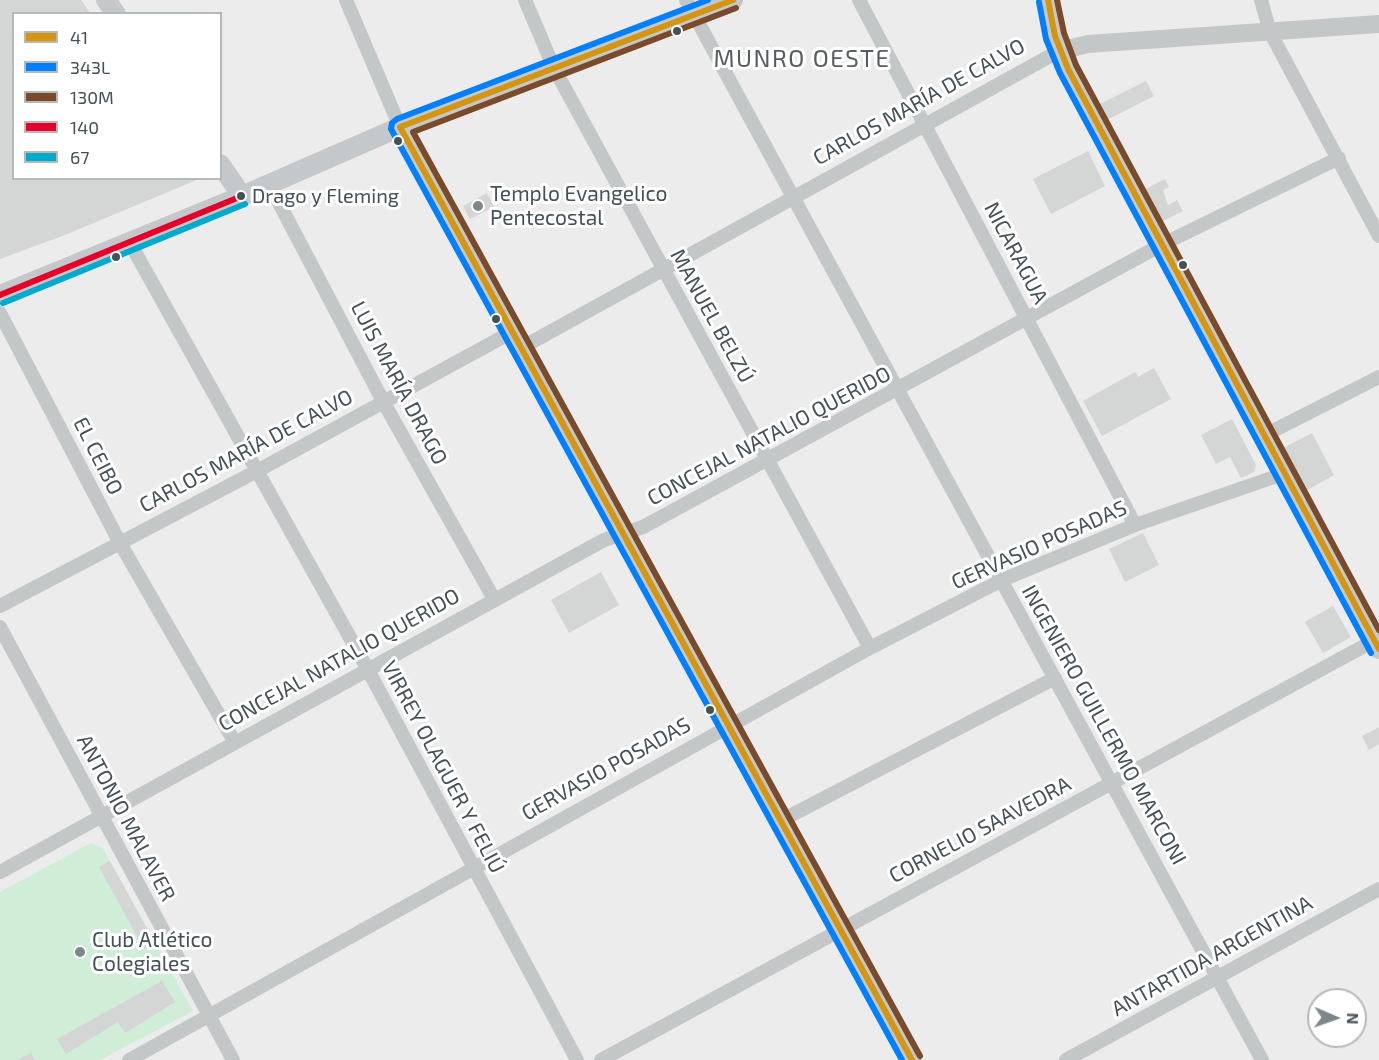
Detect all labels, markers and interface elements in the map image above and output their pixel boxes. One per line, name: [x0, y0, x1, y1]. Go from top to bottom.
legend: [12, 12, 222, 180]
unlabelled marker: [671, 25, 683, 37]
text: 41: [70, 26, 88, 48]
street label: CARLOS MARÍA DE CALVO: [809, 33, 1029, 171]
district label: MUNRO OESTE: [714, 45, 890, 73]
text: 343L: [70, 56, 110, 78]
text: 130M: [70, 86, 114, 108]
text: 140: [70, 116, 99, 138]
unlabelled marker: [392, 135, 404, 147]
text: 67: [70, 146, 90, 168]
place label: Templo Evangelico Pentecostal: [490, 181, 667, 231]
place label: Drago y Fleming: [252, 184, 399, 208]
marker: Drago y Fleming: [235, 190, 247, 202]
street label: NICARAGUA: [979, 198, 1053, 308]
marker: Templo Evangelico Pentecostal: [471, 199, 485, 213]
street label: MANUEL BELZÚ: [665, 245, 759, 387]
unlabelled marker: [110, 251, 122, 263]
unlabelled marker: [1177, 259, 1189, 271]
street label: LUIS MARÍA DRAGO: [345, 297, 453, 469]
unlabelled marker: [490, 313, 502, 325]
street label: CONCEJAL NATALIO QUERIDO: [643, 361, 895, 511]
street label: CARLOS MARÍA DE CALVO: [135, 384, 357, 518]
street label: EL CEIBO: [68, 413, 128, 499]
street label: GERVASIO POSADAS: [948, 495, 1130, 595]
street label: INGENIERO GUILLERMO MARCONI: [1016, 581, 1192, 869]
street label: CONCEJAL NATALIO QUERIDO: [214, 583, 464, 737]
street label: VIRREY OLAGUER Y FELIÚ: [376, 656, 510, 878]
unlabelled marker: [704, 704, 716, 716]
street label: GERVASIO POSADAS: [517, 712, 695, 826]
street label: ANTONIO MALAVER: [71, 730, 181, 906]
street label: CORNELIO SAAVEDRA: [885, 771, 1075, 889]
street label: ANTARTIDA ARGENTINA: [1107, 890, 1317, 1022]
place label: Club Atlético Colegiales: [92, 927, 212, 977]
marker: Club Atlético Colegiales: [73, 945, 87, 959]
north arrow: [1307, 988, 1367, 1048]
text: N: [1344, 1012, 1363, 1025]

